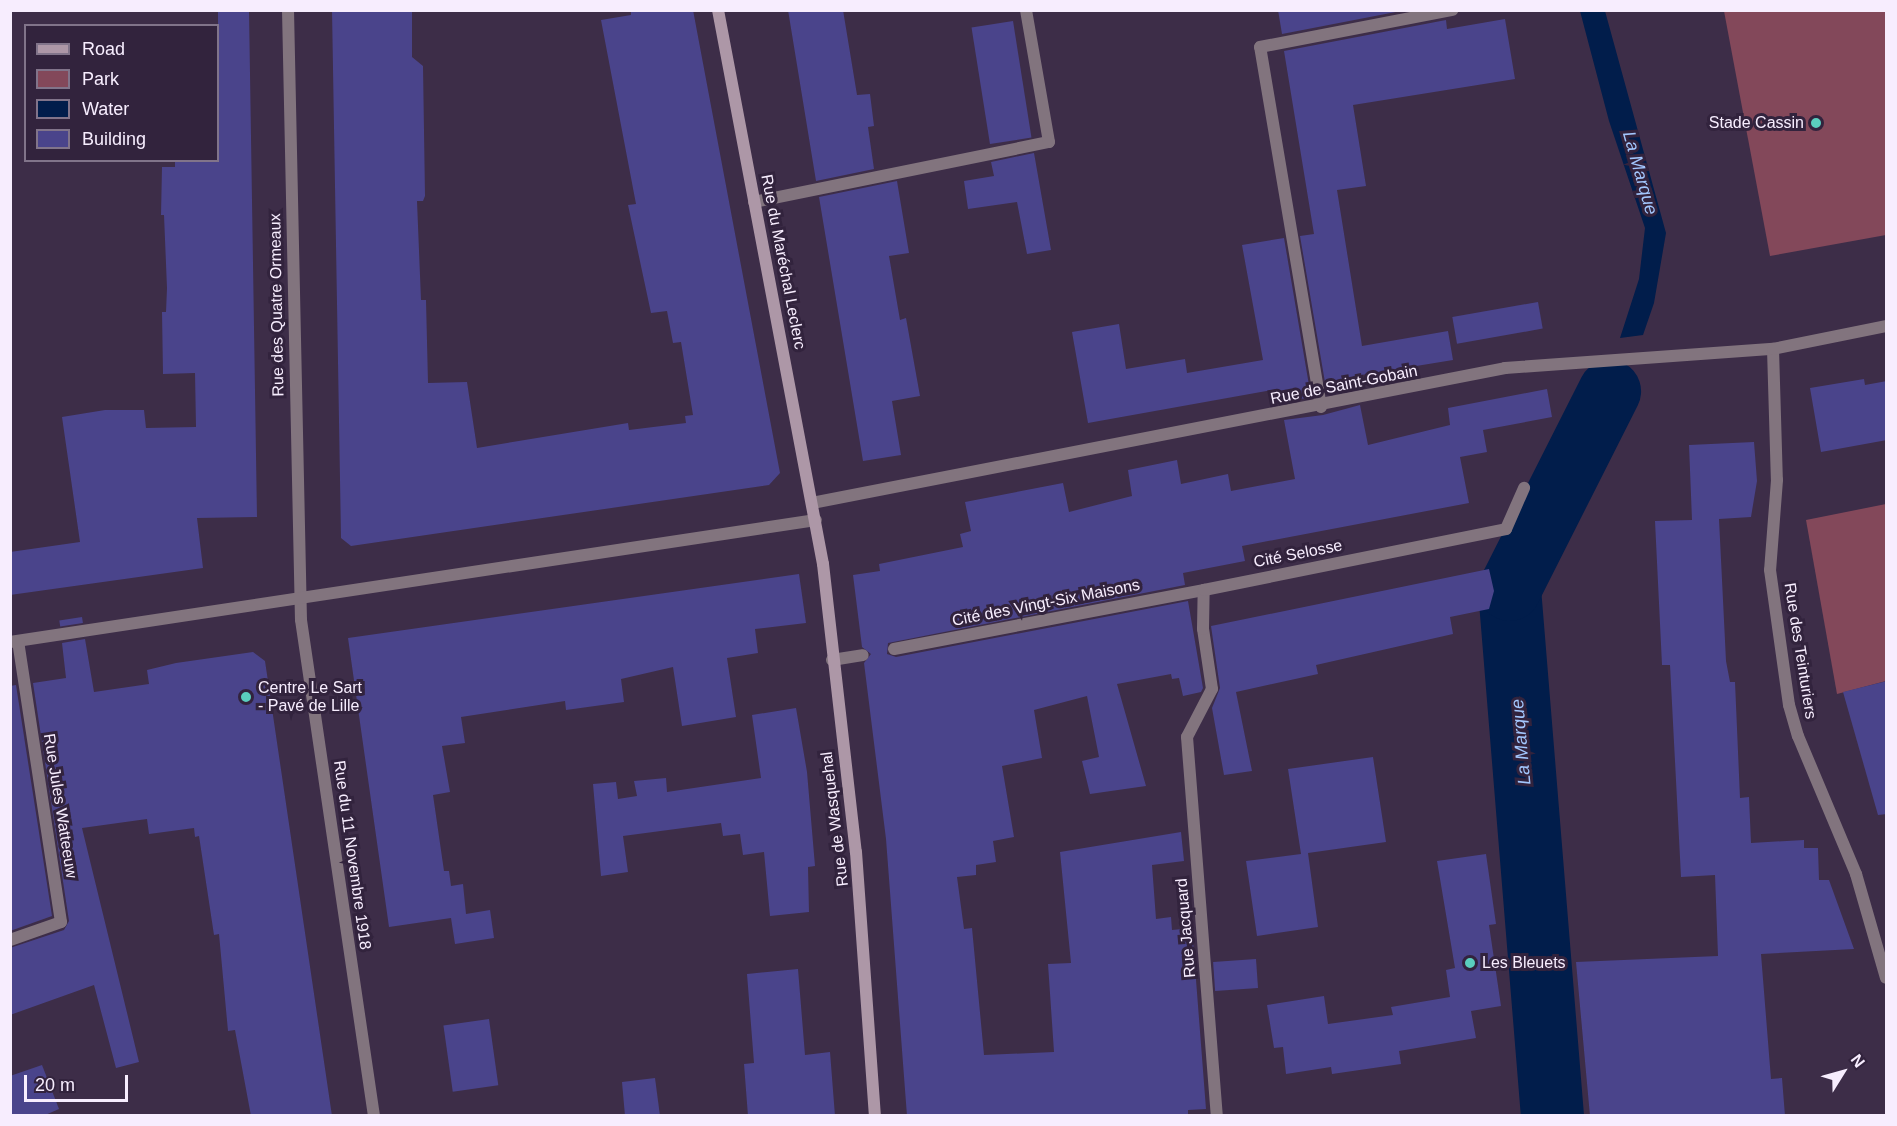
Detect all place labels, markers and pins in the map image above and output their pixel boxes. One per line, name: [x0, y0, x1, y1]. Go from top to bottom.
place label: Stade Cassin: [1709, 113, 1804, 133]
marker: Stade Cassin: [1809, 116, 1823, 130]
place label: Centre Le Sart - Pavé de Lille: [258, 678, 362, 716]
marker: Centre Le Sart - Pavé de Lille: [239, 690, 253, 704]
place label: Les Bleuets: [1482, 953, 1566, 973]
marker: Les Bleuets: [1463, 956, 1477, 970]

